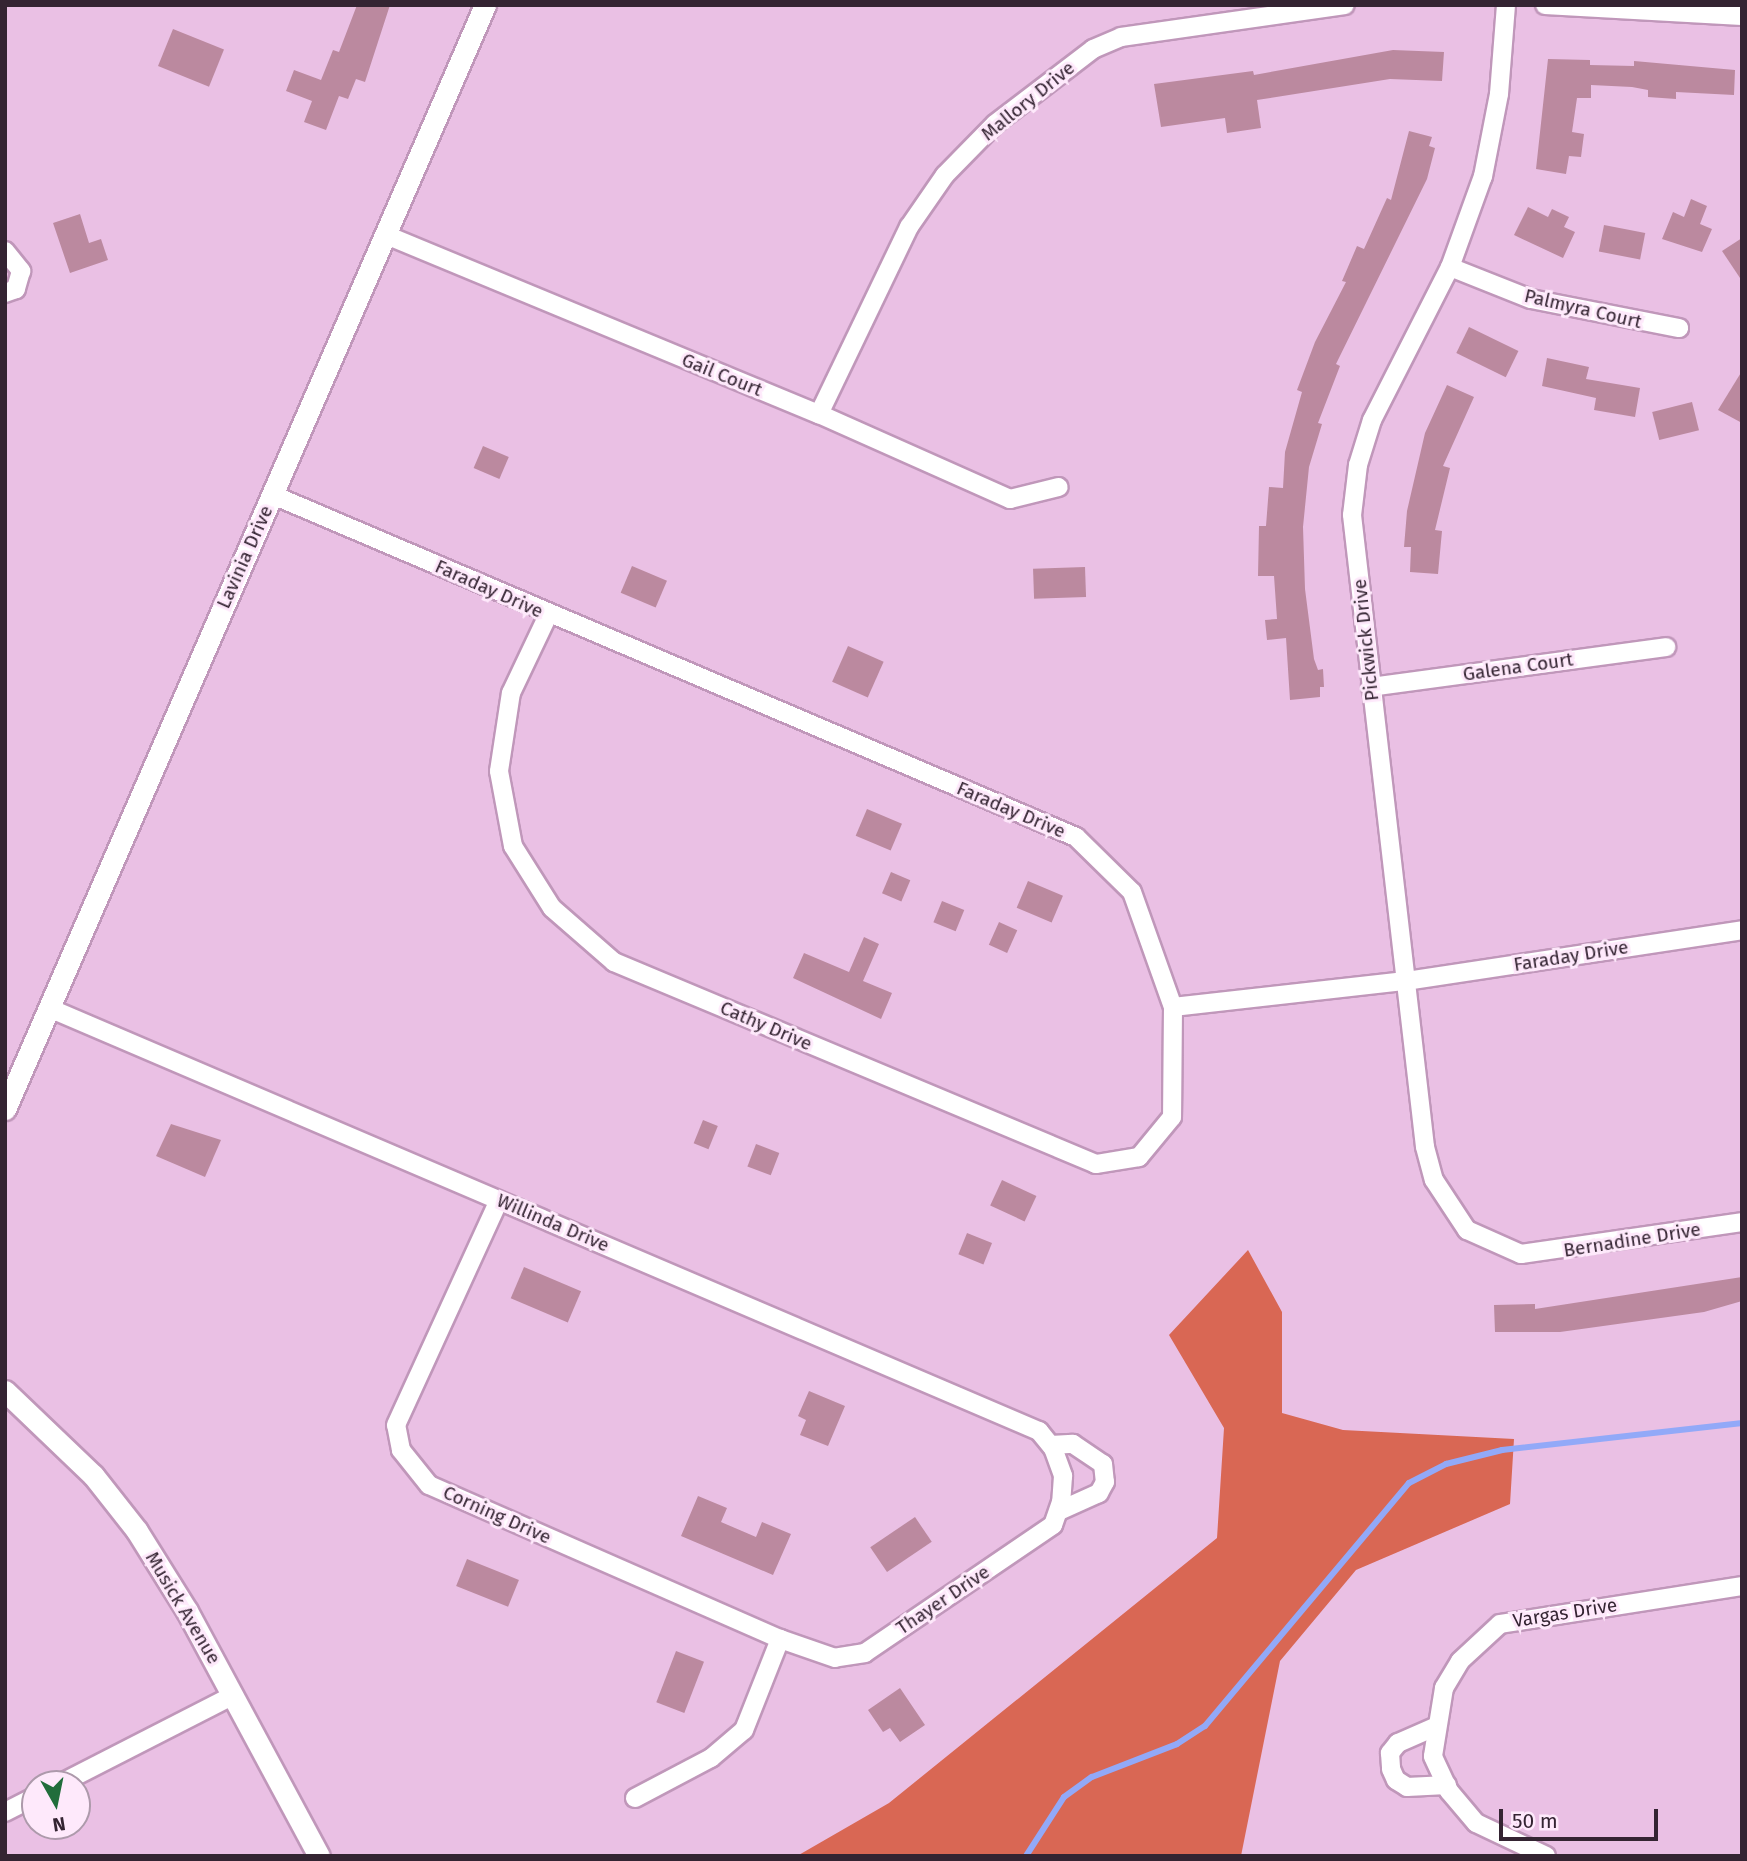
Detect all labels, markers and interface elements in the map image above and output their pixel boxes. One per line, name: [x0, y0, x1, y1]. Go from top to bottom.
street label: Mallory Drive: [977, 56, 1079, 146]
street label: Palmyra Court: [1522, 284, 1644, 334]
street label: Gail Court: [678, 349, 766, 401]
street label: Lavinia Drive: [212, 502, 278, 612]
street label: Faraday Drive: [431, 555, 547, 623]
street label: Pickwick Drive: [1348, 578, 1384, 702]
street label: Galena Court: [1461, 648, 1575, 686]
street label: Faraday Drive: [953, 777, 1069, 843]
street label: Faraday Drive: [1512, 936, 1630, 976]
street label: Cathy Drive: [717, 996, 815, 1056]
street label: Willinda Drive: [493, 1189, 613, 1257]
street label: Bernadine Drive: [1562, 1218, 1702, 1262]
street label: Corning Drive: [439, 1481, 555, 1549]
street label: Musick Avenue: [141, 1548, 225, 1668]
street label: Thayer Drive: [892, 1560, 994, 1640]
street label: Vargas Drive: [1511, 1594, 1619, 1632]
north arrow: [21, 1770, 91, 1840]
scale bar: [1502, 1794, 1661, 1838]
text: 50 m: [1512, 1808, 1558, 1834]
text: N: [51, 1812, 67, 1837]

